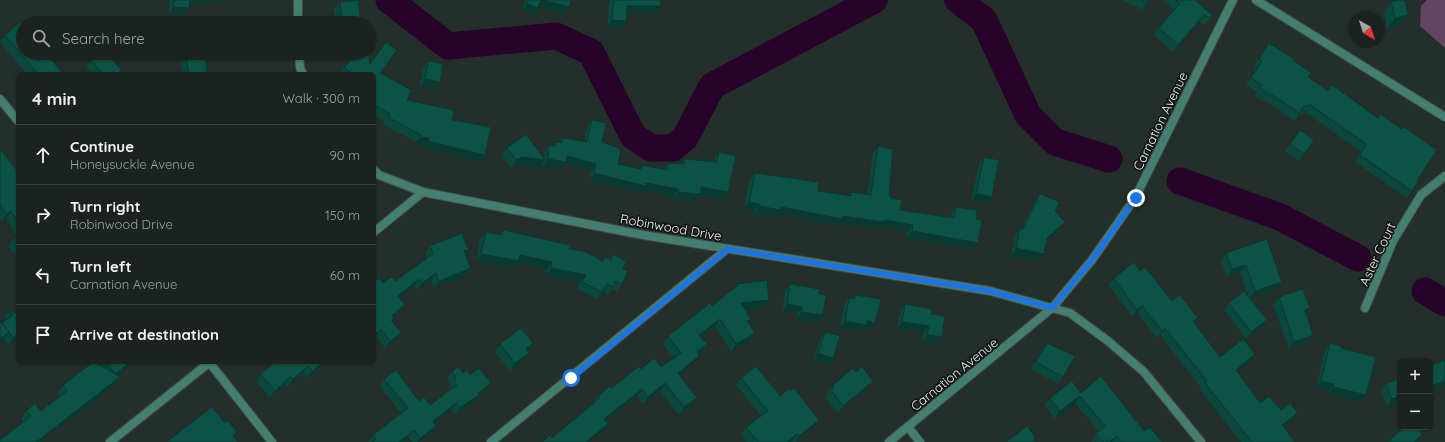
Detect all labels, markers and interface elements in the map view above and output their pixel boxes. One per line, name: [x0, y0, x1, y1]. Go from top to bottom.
north arrow: [1349, 12, 1385, 48]
search box: [16, 16, 376, 60]
icon: search: [30, 27, 52, 49]
text: Search here: [62, 29, 145, 48]
street label: Carnation Avenue: [1129, 69, 1191, 173]
text: 4 min: [32, 88, 77, 109]
text: Walk · 300 m: [282, 90, 360, 106]
text: Continue: [70, 137, 134, 156]
icon: ahead: [32, 144, 54, 166]
text: 90 m: [330, 147, 360, 163]
text: Honeysuckle Avenue: [70, 156, 195, 172]
route end: [1127, 189, 1145, 207]
text: Turn right: [70, 197, 141, 216]
icon: right: [32, 204, 54, 226]
text: 150 m: [325, 207, 360, 223]
street label: Robinwood Drive: [619, 210, 723, 244]
text: Robinwood Drive: [70, 216, 173, 232]
street label: Aster Court: [1355, 220, 1399, 288]
text: Turn left: [70, 257, 132, 276]
icon: left: [32, 264, 54, 286]
text: 60 m: [330, 267, 360, 283]
text: Carnation Avenue: [70, 276, 177, 292]
icon: arrive: [32, 324, 54, 346]
text: Arrive at destination: [70, 325, 219, 344]
street label: Carnation Avenue: [907, 334, 1001, 414]
map controls: [1397, 358, 1433, 430]
button: +: [1397, 358, 1433, 394]
route start: [562, 369, 580, 387]
button: −: [1397, 394, 1433, 430]

